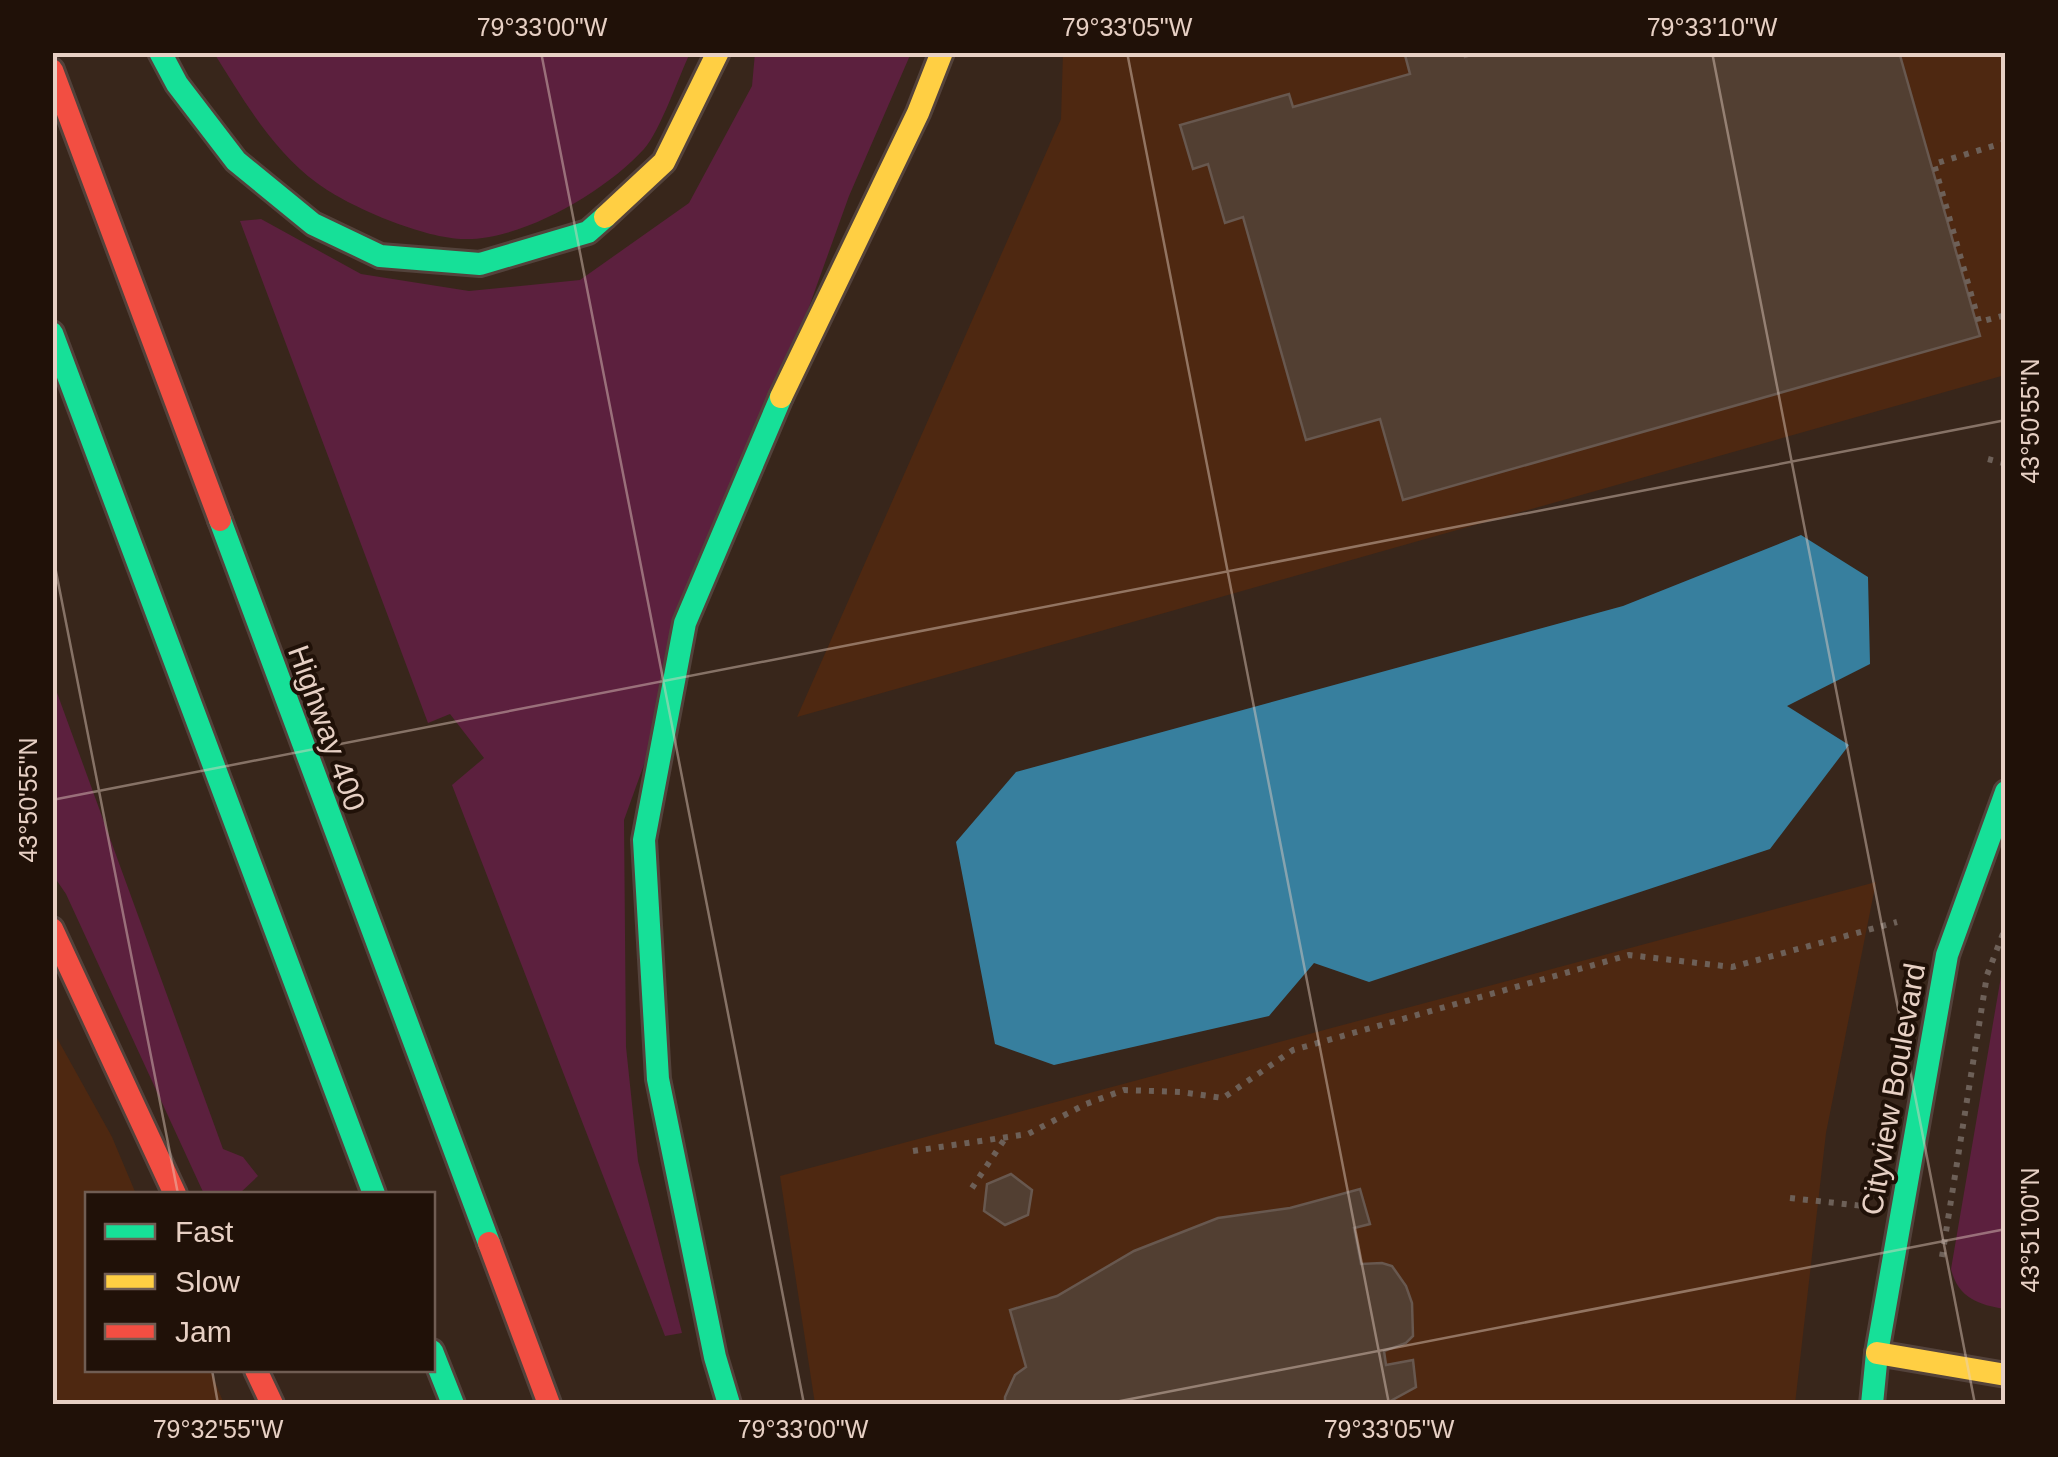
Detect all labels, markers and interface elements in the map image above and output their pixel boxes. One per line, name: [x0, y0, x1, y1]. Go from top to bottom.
text: 79°33'00"W: [477, 13, 608, 41]
text: 79°33'05"W: [1062, 13, 1193, 41]
text: 79°33'10"W: [1647, 13, 1778, 41]
text: 43°50'55"N: [2016, 358, 2044, 484]
street label: Highway 400: [282, 641, 372, 815]
text: 43°50'55"N: [14, 737, 42, 863]
street label: Cityview Boulevard: [1855, 961, 1931, 1217]
text: 43°51'00"N: [2016, 1167, 2044, 1293]
legend: [85, 1192, 435, 1372]
text: Fast: [175, 1215, 234, 1248]
text: Slow: [175, 1265, 240, 1298]
text: Jam: [175, 1315, 232, 1348]
text: 79°32'55"W: [153, 1415, 284, 1443]
text: 79°33'00"W: [738, 1415, 869, 1443]
text: 79°33'05"W: [1324, 1415, 1455, 1443]

